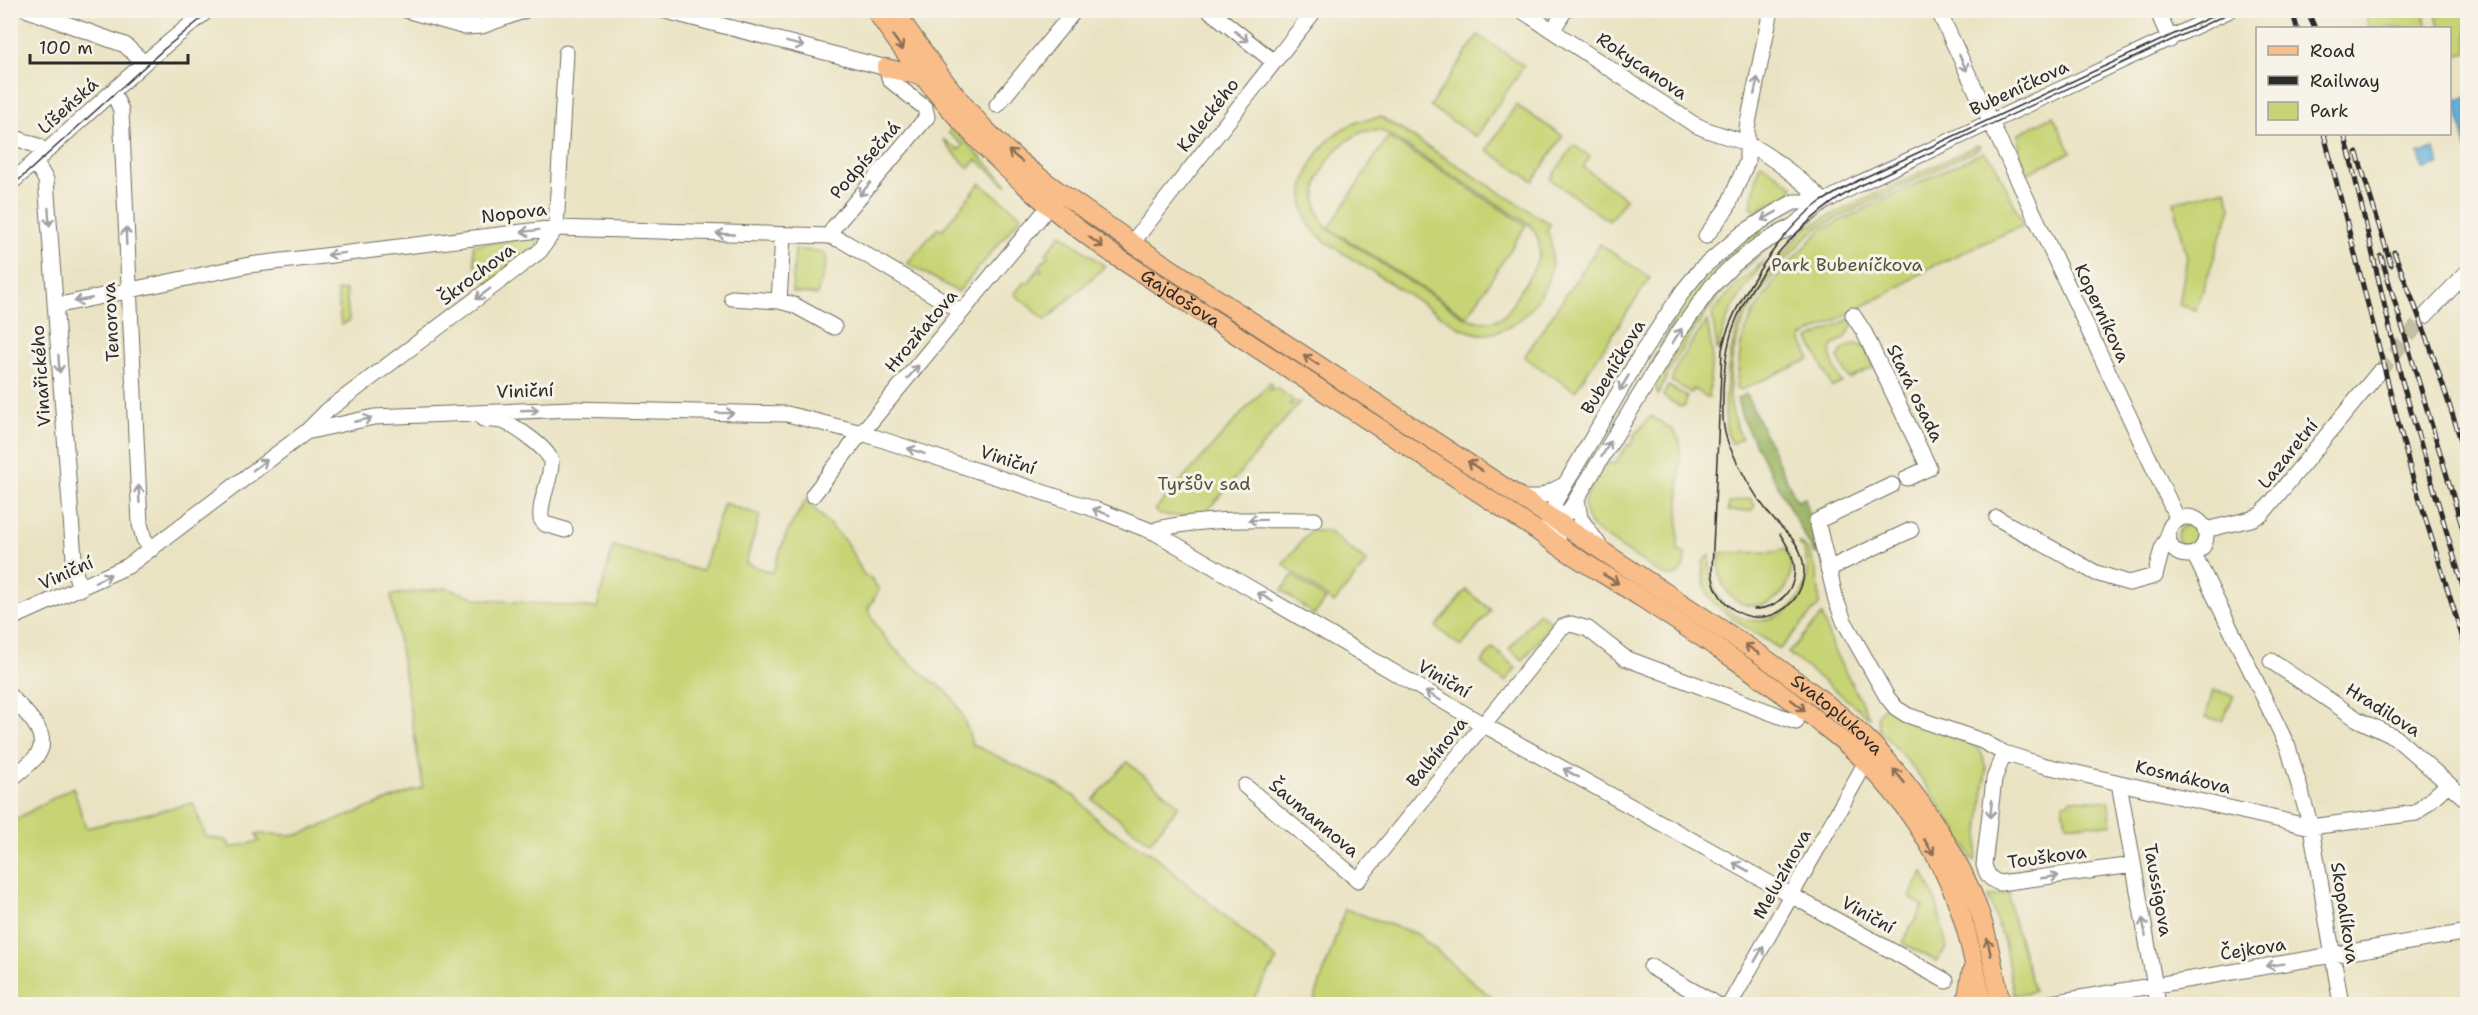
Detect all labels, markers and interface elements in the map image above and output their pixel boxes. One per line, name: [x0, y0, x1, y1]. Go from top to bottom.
scale bar: [30, 27, 188, 65]
street label: Rokycanova: [1592, 27, 1692, 105]
legend: [2256, 27, 2451, 135]
one-way arrow: [1233, 30, 1249, 43]
one-way arrow: [892, 35, 904, 51]
text: 100 m: [39, 36, 93, 60]
one-way arrow: [785, 39, 804, 50]
text: Road: [2310, 39, 2355, 63]
one-way arrow: [1958, 54, 1970, 72]
street label: Bubeníčkova: [1966, 55, 2072, 121]
text: Railway: [2310, 69, 2380, 93]
street label: Líšeňská: [33, 72, 103, 140]
street label: Kaleckého: [1171, 73, 1245, 157]
one-way arrow: [1751, 77, 1762, 96]
text: Park: [2310, 99, 2349, 123]
street label: Podpísečná: [824, 116, 906, 204]
one-way arrow: [1008, 149, 1024, 162]
one-way arrow: [858, 181, 872, 196]
street label: Nopova: [480, 197, 548, 229]
one-way arrow: [43, 207, 54, 227]
one-way arrow: [1761, 211, 1779, 222]
one-way arrow: [521, 225, 540, 236]
one-way arrow: [121, 227, 132, 247]
one-way arrow: [715, 228, 735, 239]
one-way arrow: [1087, 236, 1103, 248]
street label: Škrochova: [434, 238, 520, 310]
one-way arrow: [327, 249, 347, 260]
park label: Park Bubeníčkova: [1771, 253, 1923, 277]
street label: Koperníkova: [2069, 260, 2135, 366]
street label: Gajdošova: [1136, 263, 1225, 333]
street label: Tenorova: [97, 282, 125, 362]
street label: Hrozňatova: [879, 284, 963, 378]
one-way arrow: [475, 288, 491, 301]
one-way arrow: [73, 295, 93, 306]
street label: Bubeníčkova: [1575, 315, 1651, 419]
street label: Vinařického: [25, 324, 57, 428]
one-way arrow: [1671, 328, 1683, 345]
street label: Stará osada: [1881, 340, 1949, 446]
one-way arrow: [1303, 353, 1320, 366]
one-way arrow: [54, 354, 65, 374]
one-way arrow: [906, 364, 919, 380]
one-way arrow: [1617, 374, 1629, 391]
street label: Viniční: [496, 378, 554, 404]
one-way arrow: [520, 404, 540, 415]
one-way arrow: [715, 407, 735, 418]
one-way arrow: [353, 413, 372, 425]
street label: Lazaretní: [2253, 414, 2323, 494]
street label: Viniční: [977, 440, 1039, 480]
one-way arrow: [1601, 441, 1613, 458]
one-way arrow: [907, 445, 926, 456]
one-way arrow: [252, 458, 268, 471]
one-way arrow: [1467, 460, 1484, 472]
park label: Tyršův sad: [1157, 472, 1251, 496]
one-way arrow: [133, 484, 144, 504]
one-way arrow: [1092, 505, 1111, 516]
one-way arrow: [1247, 514, 1267, 526]
street label: Viniční: [35, 550, 97, 596]
one-way arrow: [93, 572, 111, 584]
one-way arrow: [1602, 574, 1619, 586]
one-way arrow: [1257, 591, 1274, 603]
one-way arrow: [1745, 643, 1761, 655]
street label: Viniční: [1413, 654, 1475, 704]
street label: Svatoplukova: [1786, 669, 1889, 760]
street label: Hradilova: [2341, 678, 2425, 742]
one-way arrow: [1425, 689, 1442, 701]
one-way arrow: [1789, 699, 1805, 712]
street label: Balbínova: [1401, 712, 1473, 792]
street label: Kosmákova: [2133, 754, 2233, 800]
one-way arrow: [1562, 767, 1580, 778]
one-way arrow: [1893, 768, 1906, 784]
street label: Šaumannova: [1264, 773, 1364, 863]
one-way arrow: [1985, 799, 1996, 819]
street label: Meluzínova: [1747, 825, 1817, 923]
one-way arrow: [1924, 838, 1936, 855]
street label: Touškova: [2006, 840, 2088, 874]
street label: Taussigova: [2138, 842, 2178, 938]
one-way arrow: [1733, 861, 1751, 872]
street label: Skopalíkova: [2325, 861, 2365, 965]
one-way arrow: [2040, 871, 2060, 882]
street label: Viniční: [1837, 891, 1899, 939]
one-way arrow: [2138, 918, 2149, 938]
street label: Čejkova: [2219, 932, 2287, 966]
one-way arrow: [1983, 938, 1995, 957]
one-way arrow: [1753, 946, 1765, 963]
one-way arrow: [2265, 960, 2285, 971]

